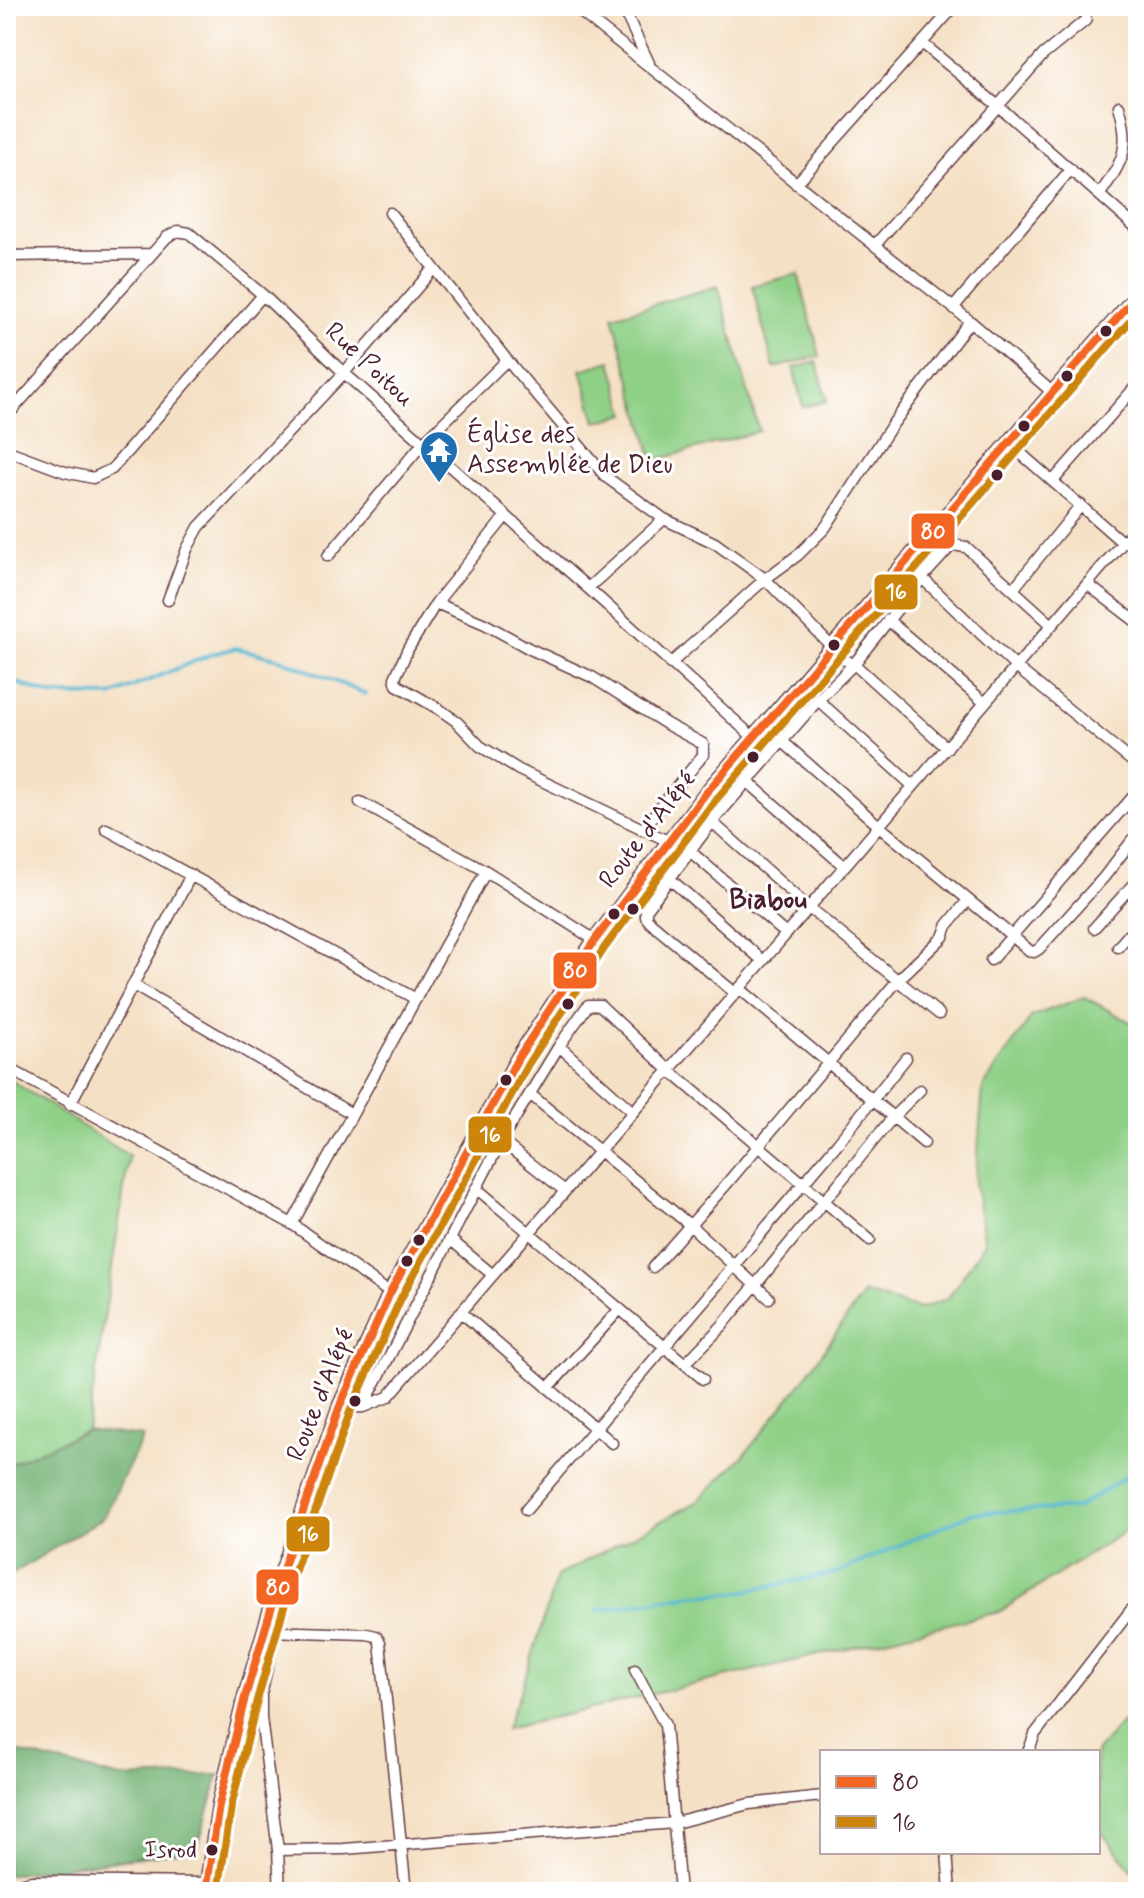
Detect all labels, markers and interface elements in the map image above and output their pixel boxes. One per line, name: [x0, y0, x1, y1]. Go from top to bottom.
street label: Rue Poitou: [317, 315, 421, 415]
unlabelled marker: [1098, 323, 1114, 339]
unlabelled marker: [1059, 368, 1075, 384]
place label: Église des Assemblée de Dieu: [467, 416, 673, 482]
unlabelled marker: [1016, 418, 1032, 434]
temple icon: Église des Assemblée de Dieu: [418, 429, 460, 484]
unlabelled marker: [989, 467, 1005, 483]
line badge: 80: [910, 512, 956, 550]
text: 80: [921, 519, 946, 547]
line badge: 16: [873, 573, 919, 611]
text: 16: [885, 579, 907, 607]
unlabelled marker: [826, 637, 842, 653]
unlabelled marker: [745, 749, 761, 765]
street label: Route d'Alépé: [592, 764, 704, 896]
district label: Biabou: [729, 882, 807, 919]
unlabelled marker: [625, 901, 641, 917]
unlabelled marker: [606, 906, 622, 922]
line badge: 80: [552, 951, 598, 990]
text: 80: [563, 958, 588, 986]
unlabelled marker: [560, 996, 576, 1012]
unlabelled marker: [498, 1072, 514, 1088]
line badge: 16: [467, 1115, 513, 1154]
text: 16: [479, 1122, 501, 1150]
unlabelled marker: [411, 1232, 427, 1248]
unlabelled marker: [399, 1253, 415, 1269]
street label: Route d'Alépé: [279, 1324, 363, 1466]
unlabelled marker: [347, 1393, 363, 1409]
line badge: 16: [285, 1515, 331, 1553]
text: 16: [297, 1521, 319, 1549]
line badge: 80: [255, 1568, 300, 1606]
text: 80: [266, 1575, 291, 1603]
legend: [820, 1750, 1100, 1854]
text: 80: [892, 1768, 919, 1799]
text: 16: [892, 1808, 916, 1839]
place label: Isrod: [144, 1835, 197, 1866]
marker: Isrod: [204, 1842, 220, 1858]

